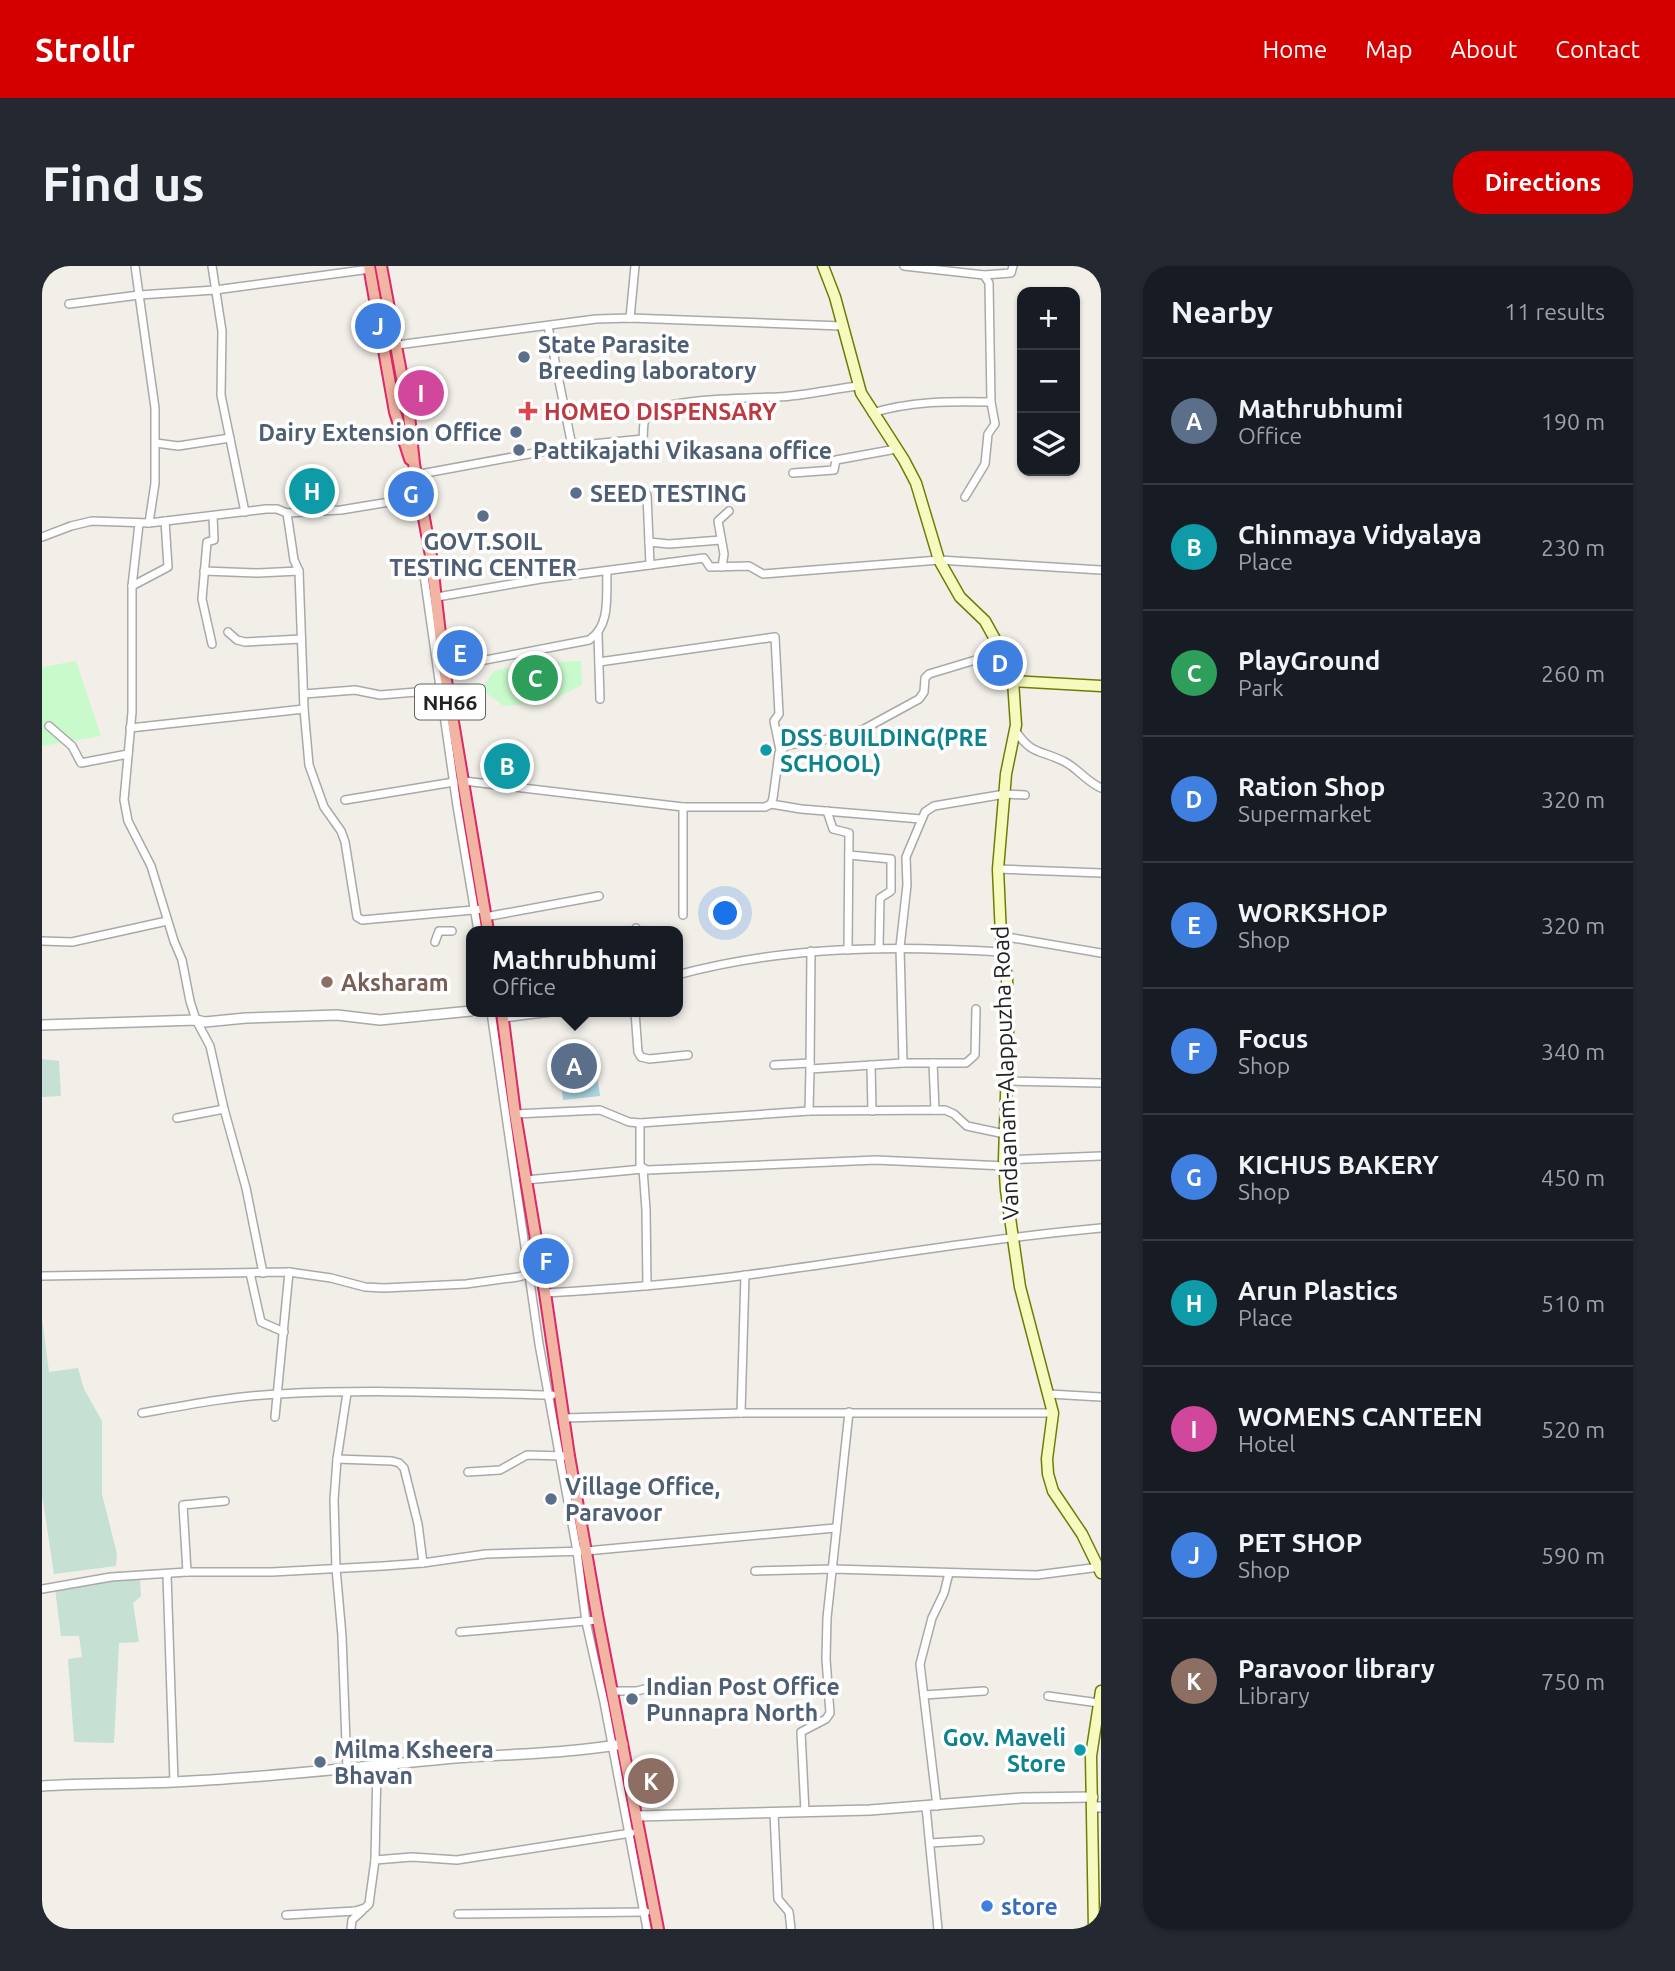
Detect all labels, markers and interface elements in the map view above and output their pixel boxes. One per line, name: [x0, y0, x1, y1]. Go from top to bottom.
text: Strollr: [35, 31, 135, 68]
text: Home: [1262, 36, 1327, 63]
text: Map: [1365, 36, 1412, 63]
text: About: [1450, 36, 1517, 63]
text: Contact: [1555, 36, 1640, 63]
button: Directions: [1453, 151, 1633, 214]
text: Find us: [42, 155, 205, 210]
map controls: [1017, 287, 1080, 476]
button: +: [1017, 287, 1080, 350]
text: Nearby: [1171, 295, 1273, 329]
text: 11 results: [1504, 299, 1605, 324]
pin: J: [355, 300, 401, 352]
place label: State Parasite Breeding laboratory: [538, 332, 757, 383]
marker: State Parasite Breeding laboratory: [516, 349, 532, 365]
button: −: [1017, 350, 1080, 413]
pin: I: [398, 367, 444, 419]
text: Mathrubhumi: [1238, 394, 1403, 423]
place label: HOMEO DISPENSARY: [544, 399, 777, 424]
marker: HOMEO DISPENSARY: [518, 401, 538, 421]
text: A: [1186, 409, 1202, 434]
text: 190 m: [1541, 409, 1605, 434]
button: layers: [1017, 413, 1080, 476]
place label: Dairy Extension Office: [258, 420, 502, 445]
text: Office: [1238, 423, 1302, 448]
marker: Dairy Extension Office: [508, 424, 524, 440]
place label: Pattikajathi Vikasana office: [533, 438, 832, 463]
marker: Pattikajathi Vikasana office: [511, 442, 527, 458]
pin: H: [289, 465, 335, 517]
pin: G: [388, 468, 434, 520]
place label: SEED TESTING: [590, 481, 747, 506]
marker: SEED TESTING: [568, 485, 584, 501]
marker: GOVT.SOIL TESTING CENTER: [475, 508, 491, 524]
text: Chinmaya Vidyalaya: [1238, 520, 1482, 549]
place label: GOVT.SOIL TESTING CENTER: [389, 529, 577, 580]
text: B: [1186, 535, 1202, 560]
text: 230 m: [1541, 535, 1605, 560]
text: Place: [1238, 549, 1293, 574]
pin: E: [437, 627, 483, 679]
pin: D: [977, 637, 1023, 689]
text: PlayGround: [1238, 646, 1380, 675]
pin: C: [512, 652, 558, 704]
text: C: [1187, 661, 1201, 686]
text: 260 m: [1541, 661, 1605, 686]
text: Park: [1238, 675, 1284, 700]
road number: NH66: [415, 684, 485, 719]
place label: DSS BUILDING(PRE SCHOOL): [780, 725, 987, 777]
pin: B: [484, 740, 530, 792]
marker: DSS BUILDING(PRE SCHOOL): [758, 742, 774, 758]
text: Ration Shop: [1238, 772, 1385, 801]
text: D: [1186, 787, 1202, 812]
text: 320 m: [1541, 787, 1605, 812]
text: Supermarket: [1238, 801, 1371, 826]
your location: [708, 896, 742, 930]
text: WORKSHOP: [1238, 898, 1388, 927]
text: E: [1187, 913, 1201, 938]
text: 320 m: [1541, 913, 1605, 938]
street label: Vandaanam-Alappuzha Road: [987, 925, 1023, 1221]
popup: [466, 926, 683, 1017]
text: Shop: [1238, 927, 1290, 952]
text: Mathrubhumi: [492, 945, 657, 974]
place label: Aksharam: [341, 970, 448, 995]
marker: Aksharam: [319, 974, 335, 990]
text: Office: [492, 974, 556, 999]
text: Focus: [1238, 1024, 1308, 1053]
text: F: [1188, 1039, 1200, 1064]
text: 340 m: [1541, 1039, 1605, 1064]
pin: A: [551, 1040, 597, 1092]
text: Shop: [1238, 1053, 1290, 1078]
text: KICHUS BAKERY: [1238, 1150, 1439, 1179]
text: G: [1186, 1165, 1202, 1190]
text: 450 m: [1541, 1165, 1605, 1190]
text: Shop: [1238, 1179, 1290, 1204]
pin: F: [523, 1235, 569, 1287]
text: Arun Plastics: [1238, 1276, 1398, 1305]
text: H: [1186, 1291, 1202, 1316]
text: 510 m: [1541, 1291, 1605, 1316]
text: Place: [1238, 1305, 1293, 1330]
text: WOMENS CANTEEN: [1238, 1402, 1483, 1431]
text: I: [1191, 1417, 1197, 1442]
text: 520 m: [1541, 1417, 1605, 1442]
text: Hotel: [1238, 1431, 1295, 1456]
place label: Village Office, Paravoor: [565, 1474, 720, 1525]
marker: Village Office, Paravoor: [543, 1491, 559, 1507]
text: PET SHOP: [1238, 1528, 1362, 1557]
text: J: [1188, 1543, 1200, 1568]
text: 590 m: [1541, 1543, 1605, 1568]
text: Shop: [1238, 1557, 1290, 1582]
text: Paravoor library: [1238, 1654, 1435, 1683]
text: K: [1186, 1669, 1202, 1694]
text: 750 m: [1541, 1669, 1605, 1694]
place label: Indian Post Office Punnapra North: [646, 1674, 840, 1725]
text: Library: [1238, 1683, 1310, 1708]
marker: Indian Post Office Punnapra North: [624, 1691, 640, 1707]
place label: Gov. Maveli Store: [943, 1725, 1066, 1776]
place label: Milma Ksheera Bhavan: [334, 1737, 494, 1788]
marker: Gov. Maveli Store: [1072, 1742, 1088, 1758]
marker: Milma Ksheera Bhavan: [312, 1754, 328, 1770]
pin: K: [628, 1755, 674, 1807]
place label: store: [1001, 1894, 1058, 1919]
marker: store: [979, 1898, 995, 1914]

